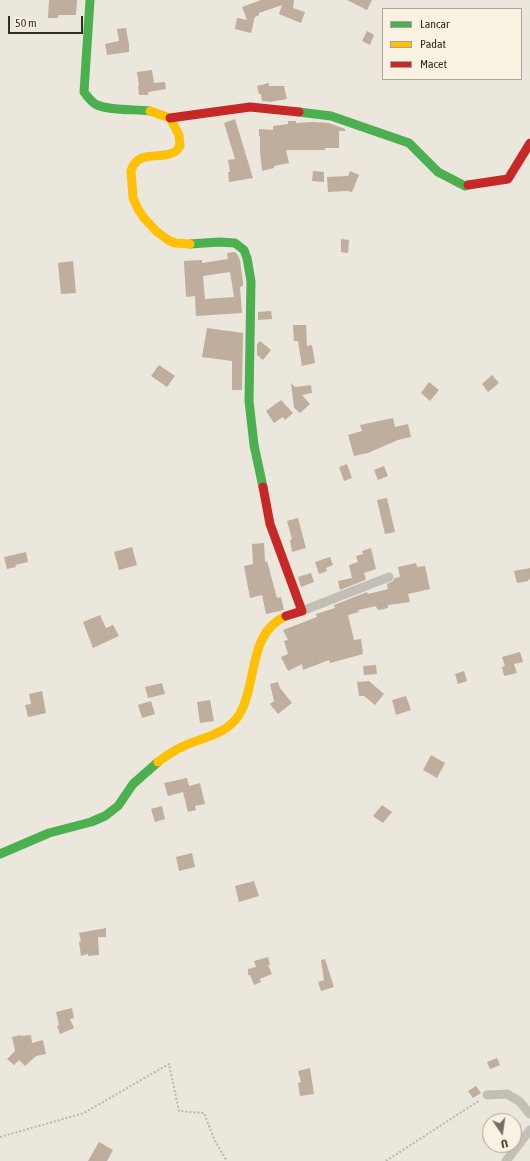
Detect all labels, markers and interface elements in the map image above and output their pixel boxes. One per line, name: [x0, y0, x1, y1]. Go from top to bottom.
scale bar: [10, 8, 85, 34]
legend: [382, 8, 522, 80]
text: 50 m: [15, 16, 37, 30]
text: Lancar: [420, 17, 450, 31]
text: Padat: [420, 37, 446, 51]
text: Macet: [420, 57, 447, 71]
north arrow: [482, 1113, 522, 1153]
text: U: [500, 1137, 509, 1150]

